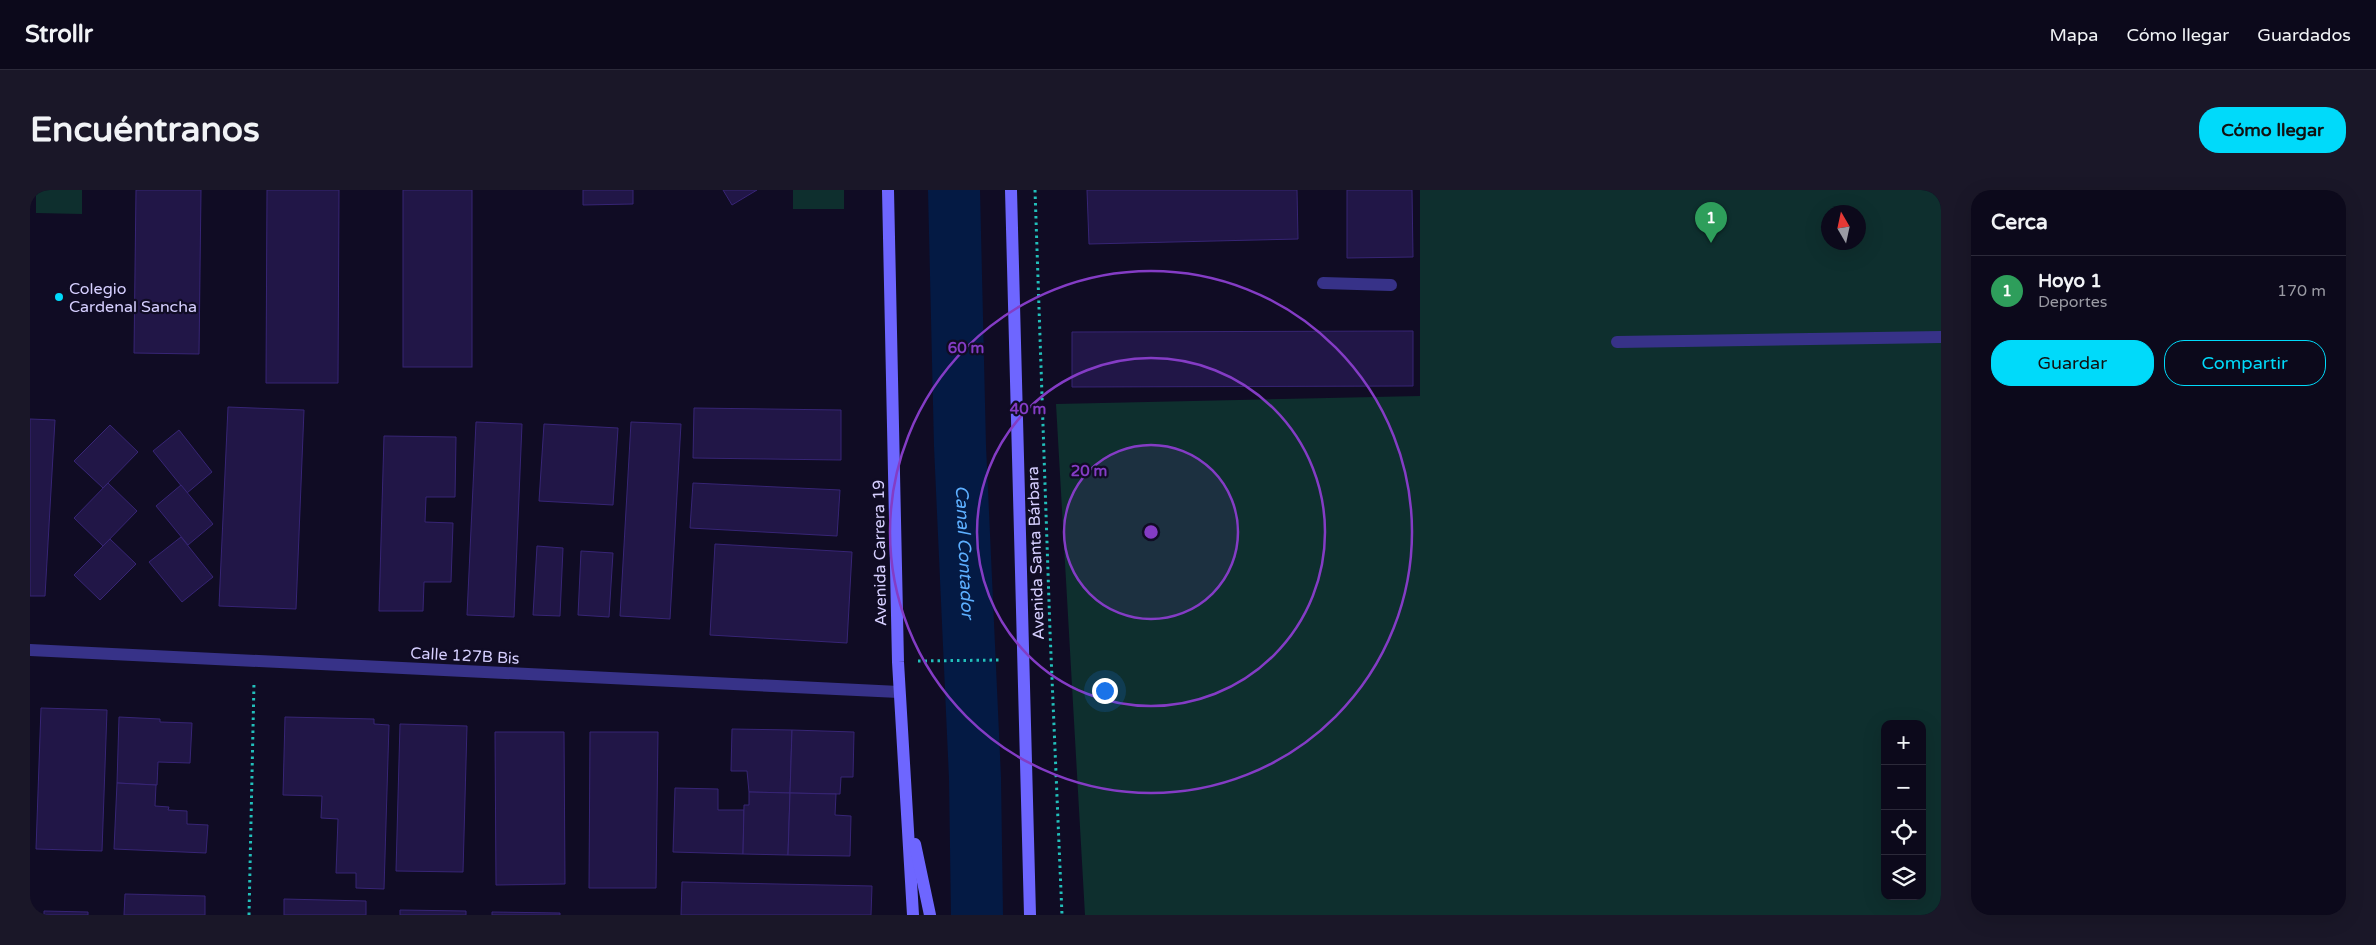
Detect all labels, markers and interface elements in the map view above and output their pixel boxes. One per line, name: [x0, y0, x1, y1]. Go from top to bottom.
text: Strollr: [25, 20, 93, 49]
text: Mapa: [2049, 24, 2098, 46]
text: Cómo llegar: [2126, 24, 2229, 46]
text: Guardados: [2257, 24, 2351, 46]
button: Cómo llegar: [2199, 107, 2346, 153]
text: Encuéntranos: [30, 109, 260, 151]
pin: 1: [1695, 202, 1727, 243]
north arrow: [1821, 205, 1866, 250]
text: Cerca: [1991, 210, 2048, 235]
text: Hoyo 1: [2038, 270, 2102, 292]
place label: Colegio Cardenal Sancha: [69, 279, 197, 317]
text: 1: [2002, 281, 2012, 301]
text: 170 m: [2277, 281, 2326, 301]
marker: Colegio Cardenal Sancha: [53, 291, 65, 303]
text: Deportes: [2038, 292, 2107, 312]
text: 60 m: [948, 339, 984, 357]
button: Guardar: [1991, 340, 2154, 386]
button: Compartir: [2164, 340, 2326, 386]
text: 40 m: [1010, 400, 1046, 418]
text: 20 m: [1071, 462, 1107, 480]
street label: Avenida Santa Bárbara: [1023, 466, 1049, 640]
street label: Avenida Carrera 19: [869, 480, 891, 626]
water label: Canal Contador: [951, 485, 979, 621]
centre of rings: [1142, 523, 1160, 541]
street label: Calle 127B Bis: [410, 643, 520, 669]
your location: [1092, 678, 1118, 704]
map controls: [1881, 720, 1926, 900]
button: +: [1881, 720, 1926, 765]
button: −: [1881, 765, 1926, 810]
button: locate: [1881, 810, 1926, 855]
button: layers: [1881, 855, 1926, 900]

